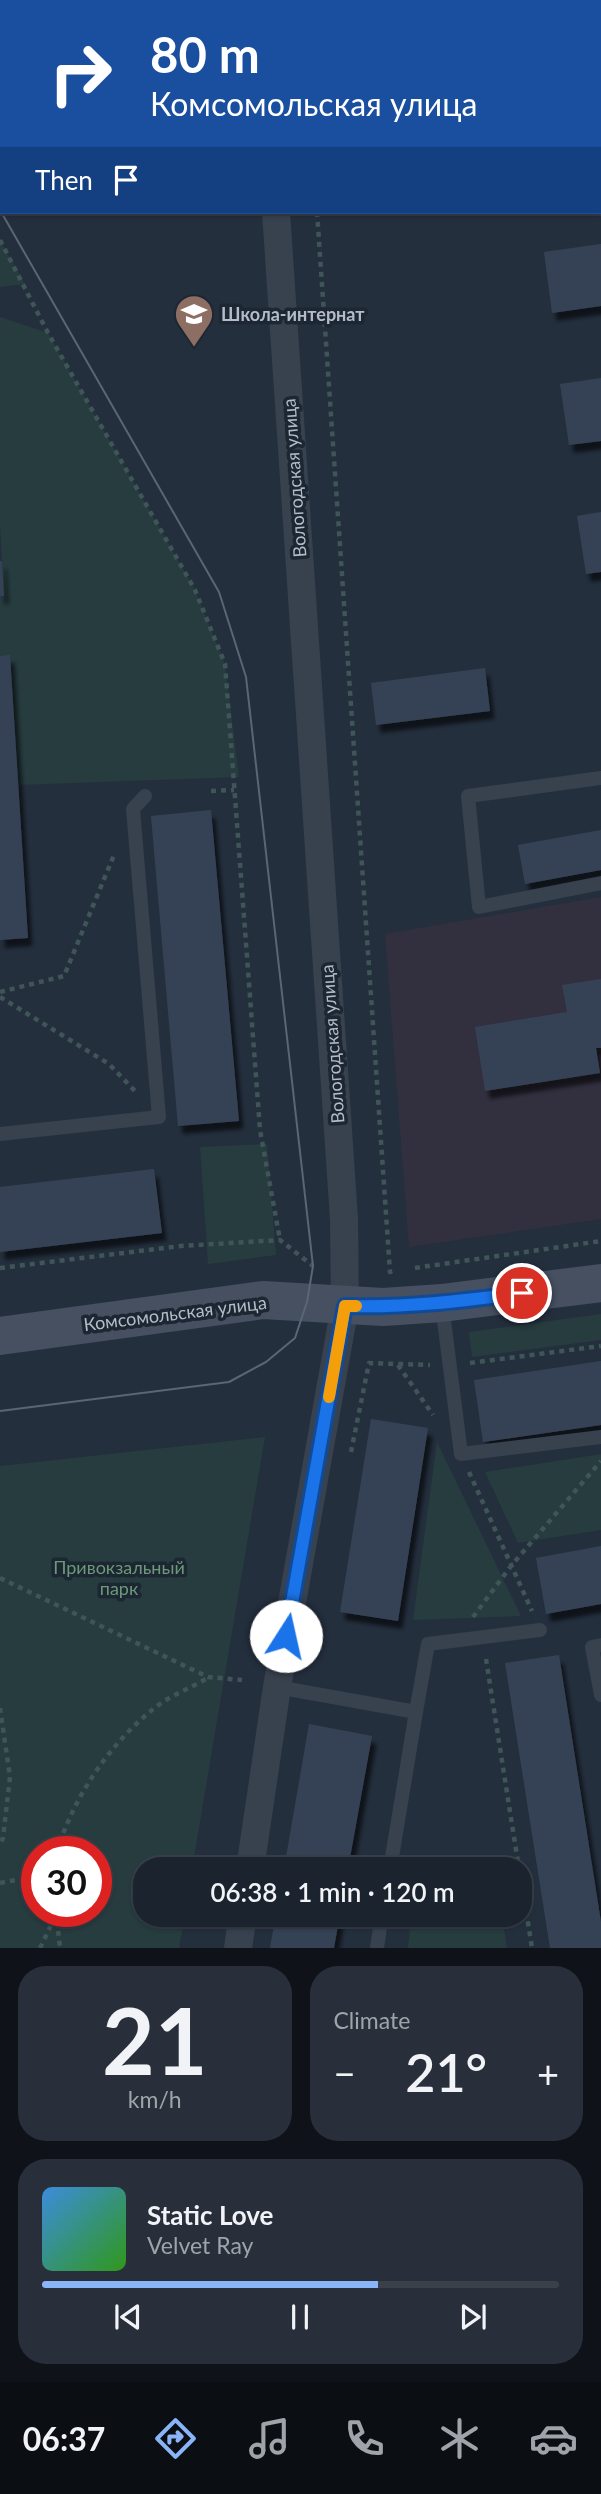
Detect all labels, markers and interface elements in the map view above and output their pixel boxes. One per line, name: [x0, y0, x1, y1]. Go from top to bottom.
text: 80 m: [150, 25, 260, 83]
icon: right: [35, 28, 126, 119]
text: Комсомольская улица: [150, 84, 478, 123]
icon: arrive: [107, 161, 145, 199]
text: Then: [35, 164, 93, 196]
school or university icon: Школа-интернат: [173, 293, 215, 348]
place label: Школа-интернат: [221, 303, 365, 325]
street label: Вологодская улица: [277, 398, 311, 558]
street label: Вологодская улица: [315, 964, 349, 1124]
pin: [492, 1263, 552, 1323]
icon: arrive: [503, 1274, 541, 1312]
street label: Комсомольская улица: [82, 1291, 268, 1335]
park label: Привокзальный парк: [53, 1556, 185, 1599]
position arrow: [249, 1599, 323, 1673]
speed limit sign: 30: [21, 1836, 112, 1927]
text: 06:38 · 1 min · 120 m: [210, 1876, 455, 1908]
text: 21: [102, 1985, 208, 2094]
text: Climate: [334, 2006, 410, 2034]
text: 21°: [405, 2041, 487, 2103]
text: −: [334, 2050, 356, 2096]
text: +: [537, 2050, 559, 2096]
text: km/h: [128, 2085, 182, 2113]
text: Static Love: [147, 2199, 274, 2231]
text: Velvet Ray: [147, 2231, 253, 2259]
icon: previous: [109, 2298, 147, 2336]
icon: pause: [281, 2298, 319, 2336]
icon: next: [454, 2298, 492, 2336]
icon: directions: [151, 2414, 200, 2463]
icon: music: [245, 2414, 294, 2463]
icon: phone: [340, 2414, 389, 2463]
icon: climate: [435, 2414, 484, 2463]
icon: car: [529, 2414, 578, 2463]
text: 06:37: [23, 2419, 105, 2458]

